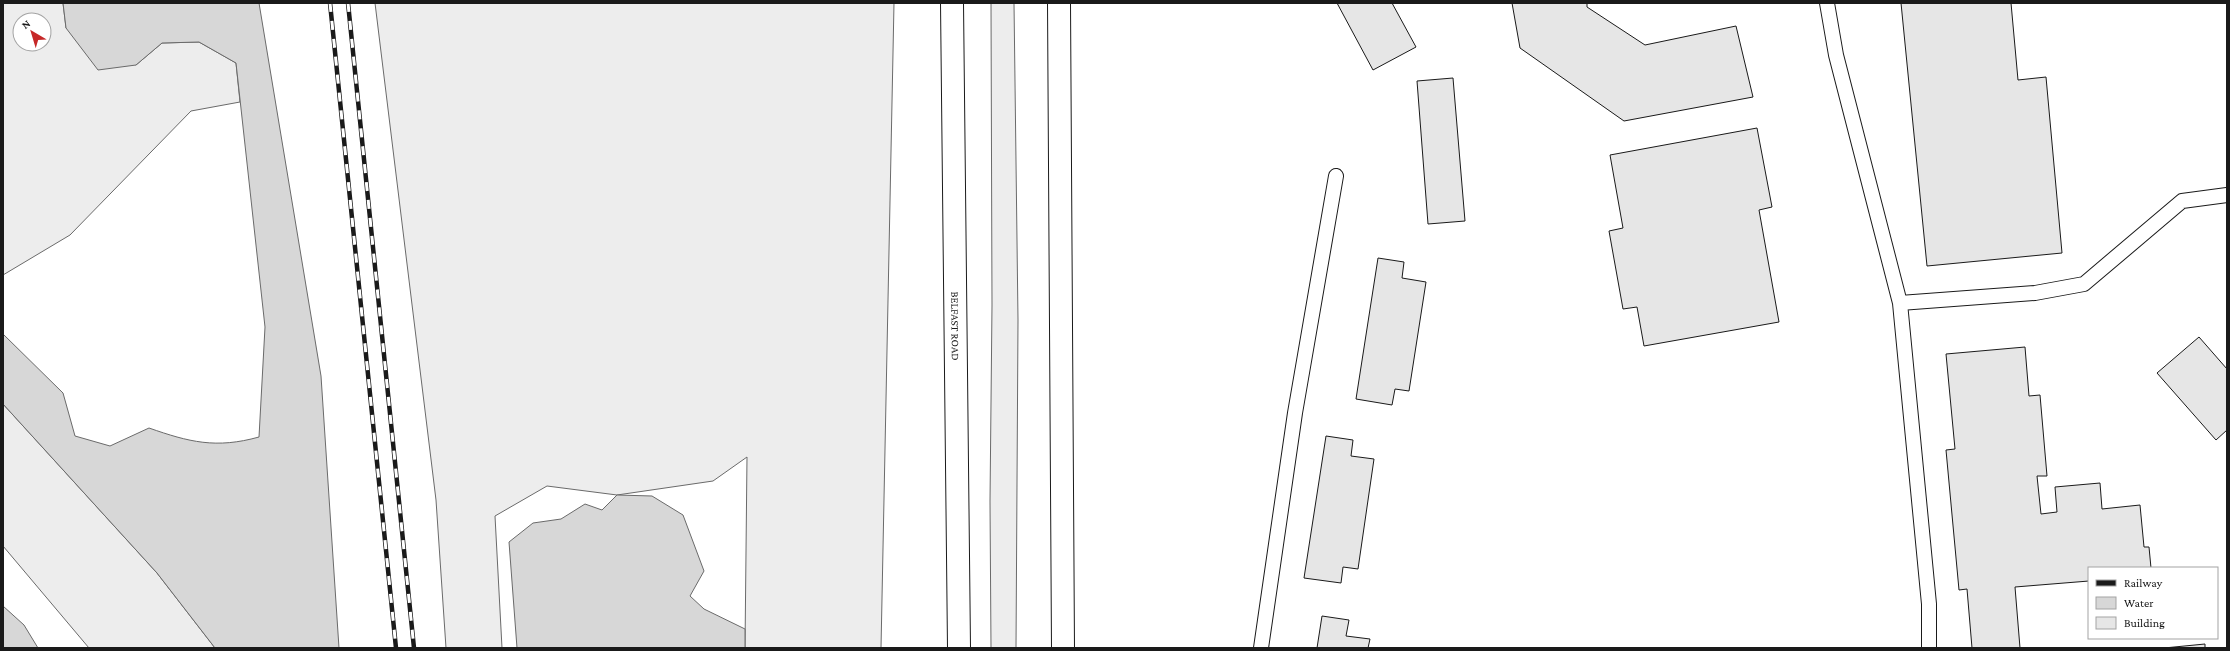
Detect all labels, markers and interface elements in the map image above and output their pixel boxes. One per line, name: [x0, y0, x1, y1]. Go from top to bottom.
north arrow: [12, 12, 52, 52]
text: N: [19, 17, 33, 31]
street label: BELFAST ROAD: [949, 291, 962, 361]
legend: [2088, 567, 2218, 639]
text: Railway: [2124, 576, 2163, 590]
text: Water: [2124, 596, 2154, 610]
text: Building: [2124, 616, 2165, 630]

